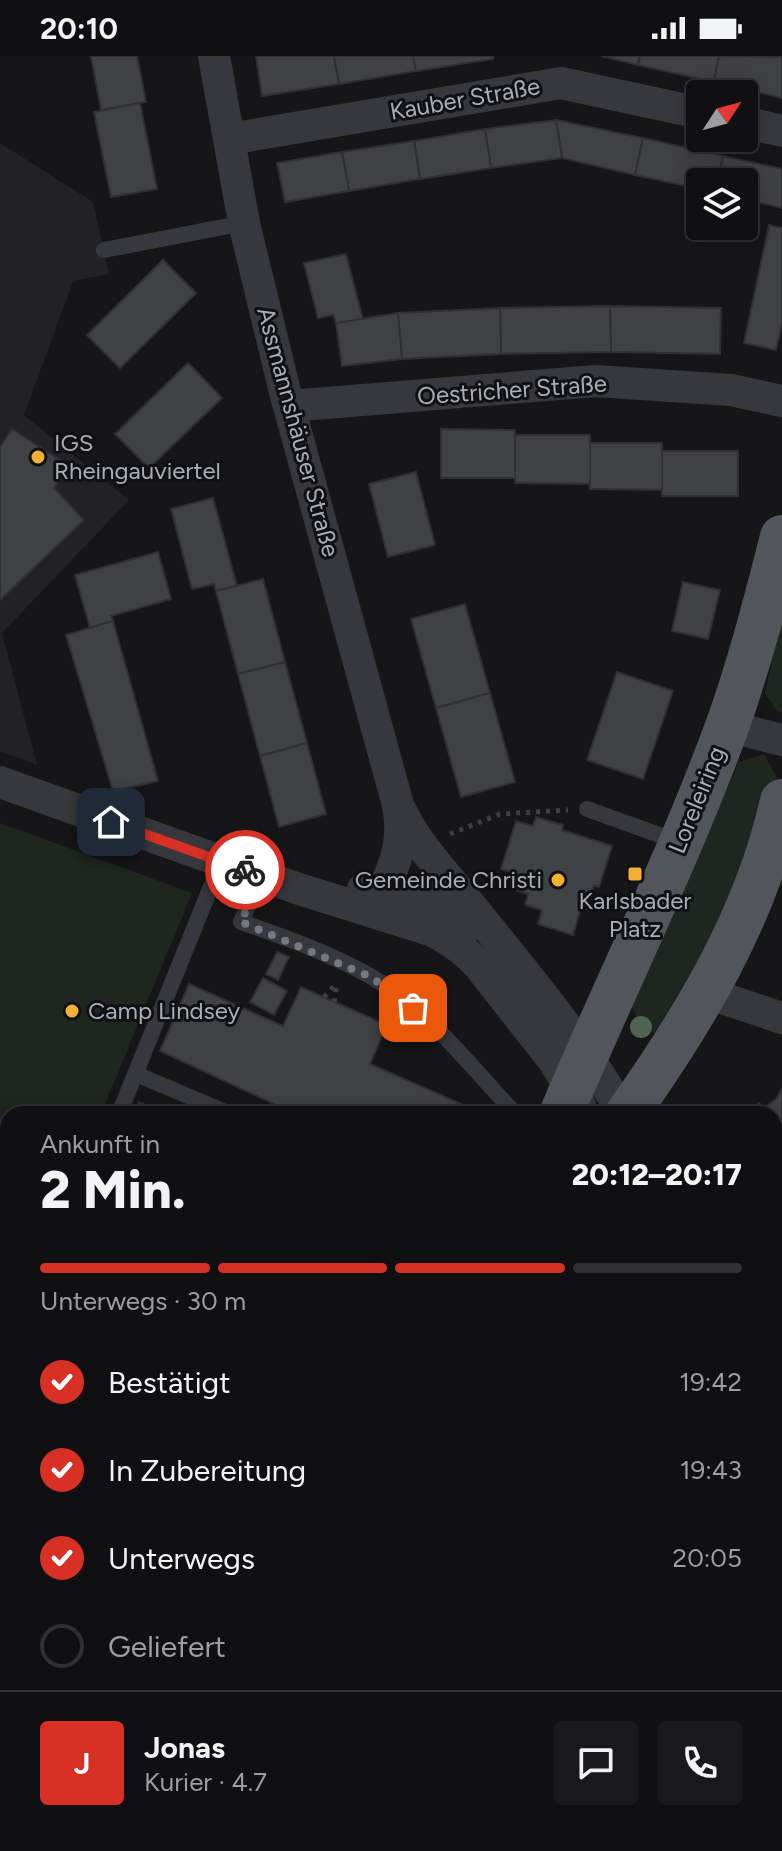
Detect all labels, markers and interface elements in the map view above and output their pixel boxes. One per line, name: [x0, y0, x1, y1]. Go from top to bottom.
text: 20:10: [40, 10, 118, 47]
street label: Kauber Straße: [388, 71, 542, 126]
north arrow: [686, 80, 758, 152]
map controls: [686, 80, 758, 240]
button: layers: [686, 168, 758, 240]
street label: Assmannshäuser Straße: [251, 304, 346, 560]
street label: Oestricher Straße: [416, 368, 608, 411]
place label: IGS Rheingauviertel: [54, 428, 221, 485]
marker: IGS Rheingauviertel: [29, 448, 47, 466]
street label: Loreleiring: [662, 742, 731, 858]
pin: [77, 788, 145, 856]
icon: home: [89, 800, 133, 844]
courier: [205, 830, 285, 910]
icon: bike: [223, 848, 267, 892]
place label: Gemeinde Christi: [355, 865, 542, 894]
marker: Karlsbader Platz: [626, 865, 644, 883]
marker: Gemeinde Christi: [549, 871, 567, 889]
place label: Karlsbader Platz: [579, 886, 691, 943]
pin: [379, 974, 447, 1042]
icon: bag: [391, 986, 435, 1030]
place label: Camp Lindsey: [88, 996, 241, 1025]
marker: Camp Lindsey: [63, 1002, 81, 1020]
text: Ankunft in: [40, 1128, 160, 1160]
text: 20:12–20:17: [572, 1156, 742, 1193]
text: 2 Min.: [40, 1159, 186, 1221]
text: Unterwegs · 30 m: [40, 1285, 246, 1317]
icon: check: [40, 1360, 84, 1404]
text: Bestätigt: [108, 1364, 231, 1401]
text: 19:42: [679, 1366, 742, 1398]
icon: check: [40, 1448, 84, 1492]
text: In Zubereitung: [108, 1452, 306, 1489]
text: 19:43: [680, 1454, 742, 1486]
icon: check: [40, 1536, 84, 1580]
text: Unterwegs: [108, 1540, 255, 1577]
text: 20:05: [673, 1542, 742, 1574]
text: Geliefert: [108, 1628, 226, 1665]
button: chat: [554, 1721, 638, 1805]
button: phone: [658, 1721, 742, 1805]
text: Jonas: [144, 1729, 225, 1766]
text: J: [74, 1745, 90, 1782]
text: Kurier · 4.7: [144, 1766, 267, 1798]

